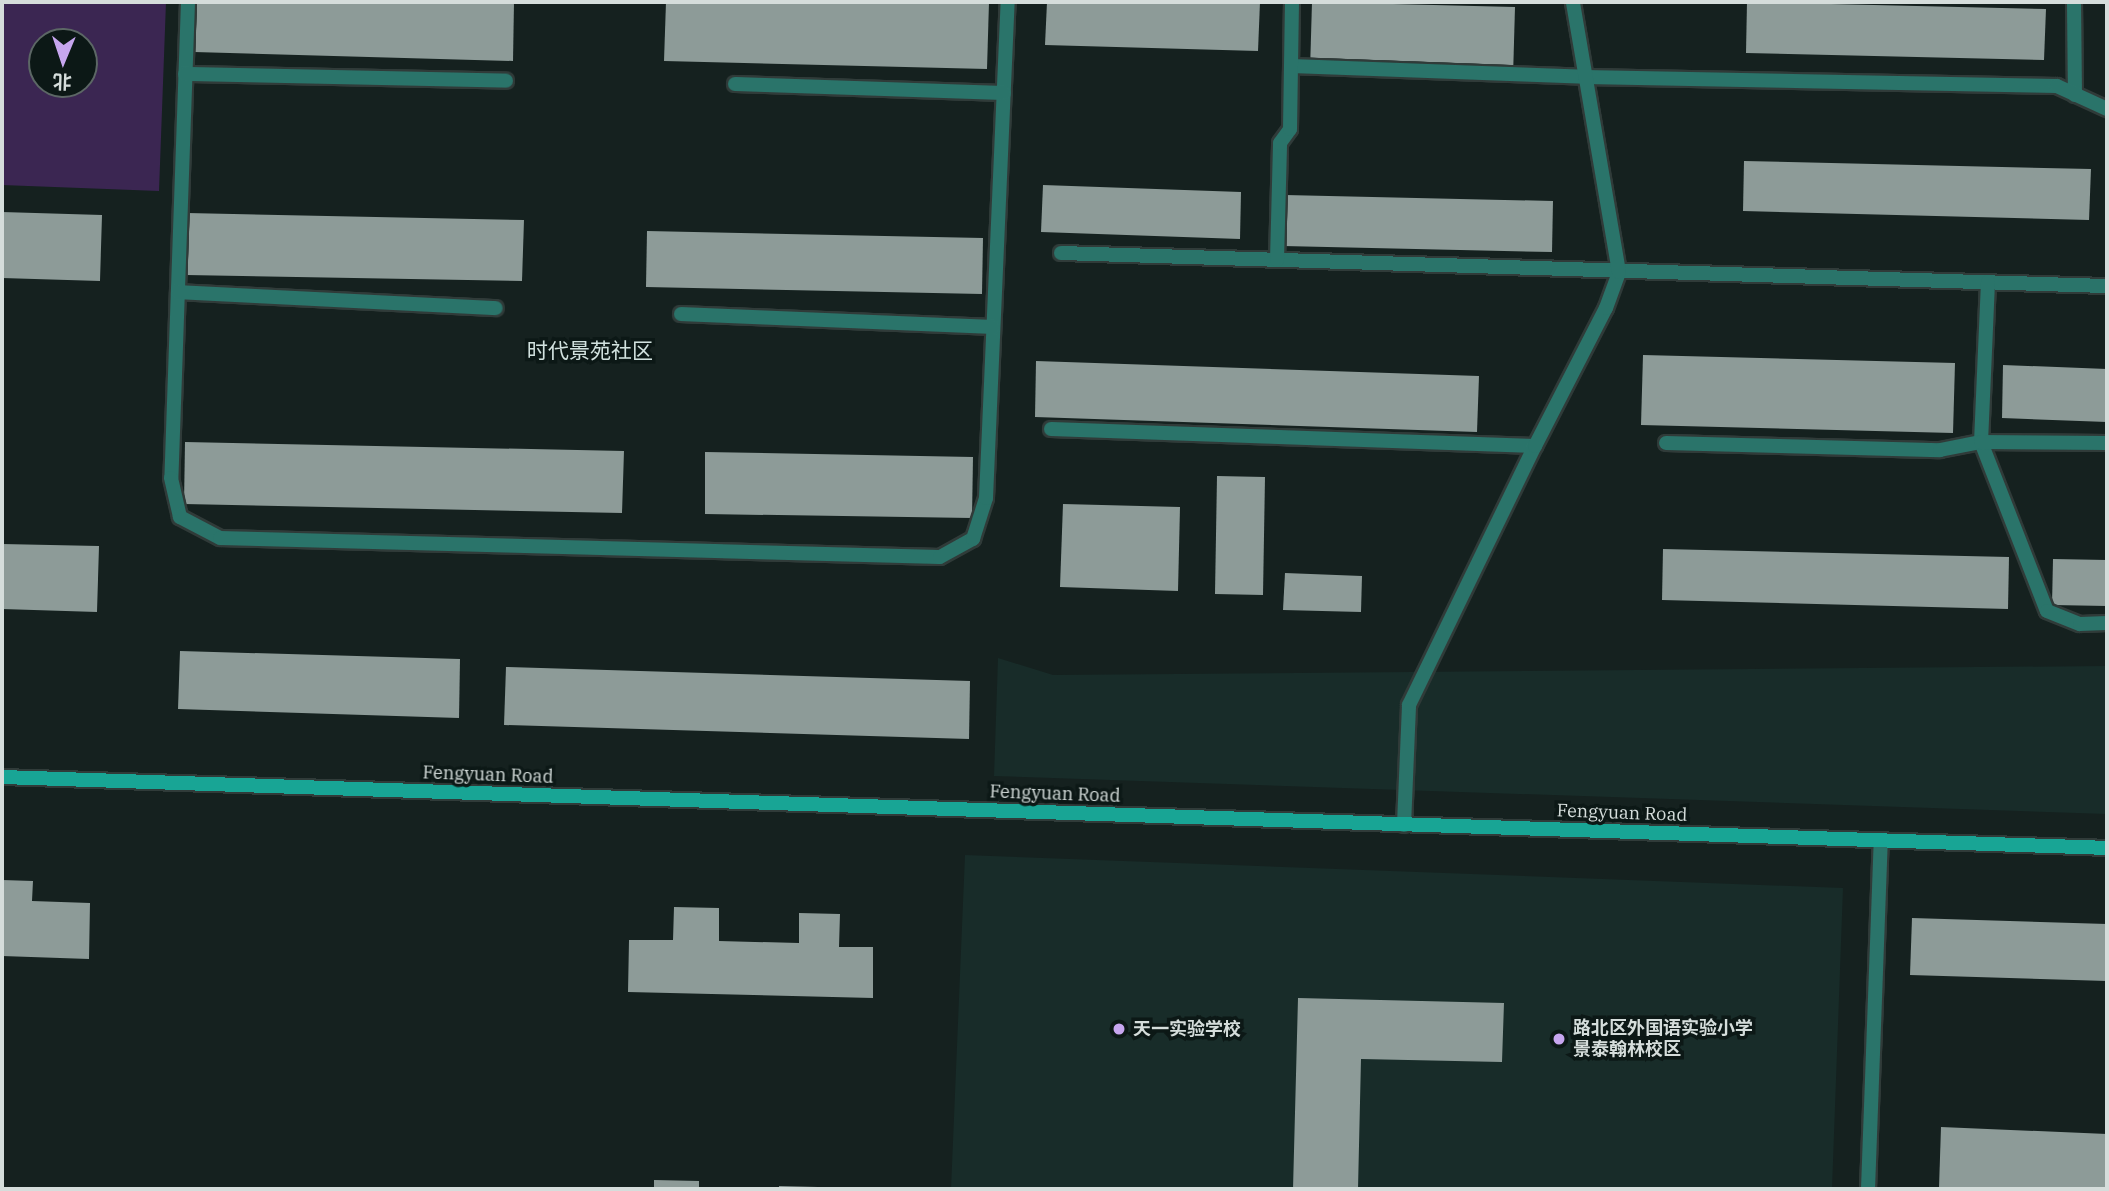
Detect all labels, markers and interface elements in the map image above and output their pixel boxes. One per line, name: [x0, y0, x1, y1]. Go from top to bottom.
north arrow: [28, 28, 98, 98]
text: 北: [52, 70, 72, 94]
district label: 时代景苑社区: [527, 337, 653, 363]
street label: Fengyuan Road: [422, 762, 554, 788]
street label: Fengyuan Road: [989, 781, 1121, 807]
street label: Fengyuan Road: [1556, 800, 1688, 826]
place label: 天一实验学校: [1133, 1018, 1241, 1040]
place label: 路北区外国语实验小学 景泰翰林校区: [1573, 1018, 1753, 1060]
marker: 天一实验学校: [1111, 1021, 1127, 1037]
marker: 路北区外国语实验小学 景泰翰林校区: [1551, 1031, 1567, 1047]

